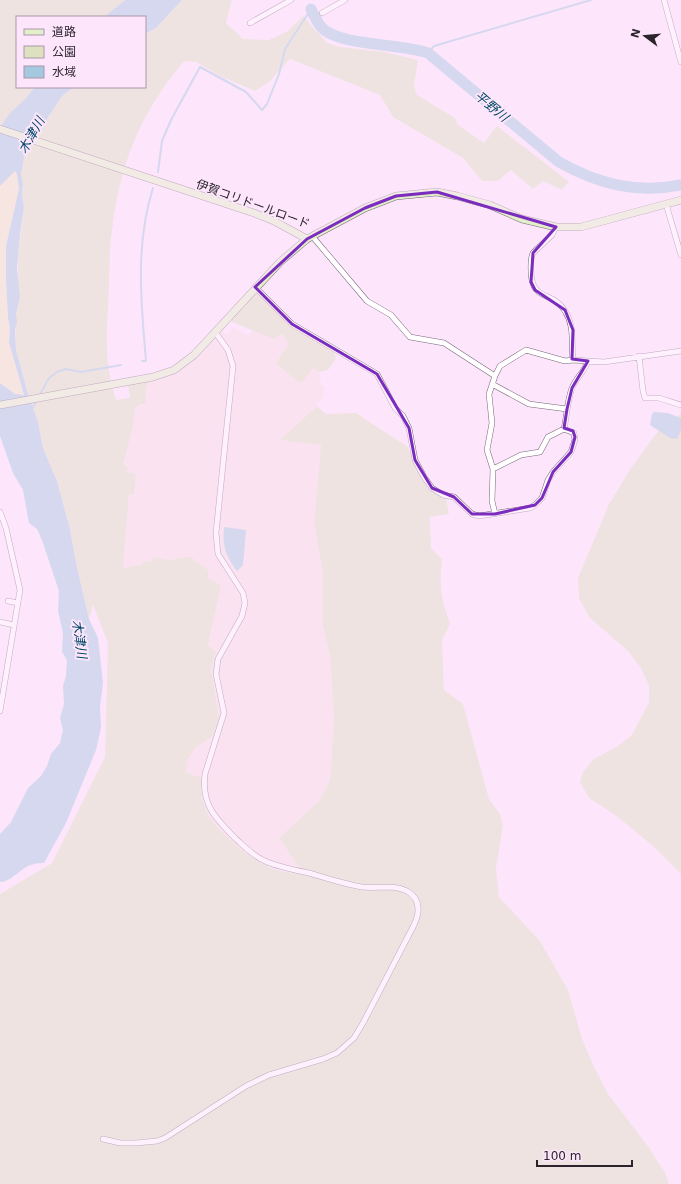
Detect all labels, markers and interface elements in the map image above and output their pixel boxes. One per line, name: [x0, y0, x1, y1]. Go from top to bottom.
legend: [16, 16, 146, 88]
north arrow: [625, 16, 665, 56]
text: 道路: [52, 25, 76, 39]
text: N: [628, 27, 643, 40]
text: 公園: [52, 45, 76, 59]
text: 水域: [52, 65, 76, 79]
water label: 平野川: [472, 88, 513, 126]
water label: 木津川: [15, 113, 49, 156]
street label: 伊賀コリドールロード: [194, 177, 312, 231]
water label: 木津川: [69, 619, 90, 661]
scale bar: [537, 1142, 632, 1168]
text: 100 m: [543, 1149, 581, 1163]

